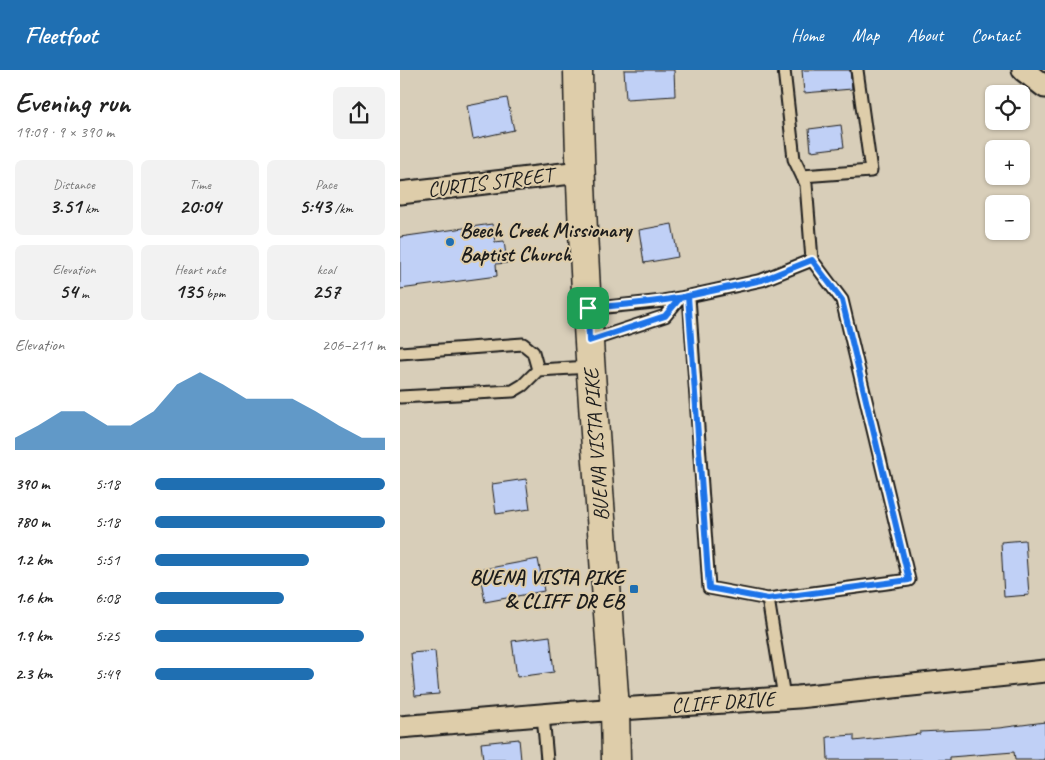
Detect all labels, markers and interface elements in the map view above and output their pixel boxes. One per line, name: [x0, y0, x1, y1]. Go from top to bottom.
text: Fleetfoot: [25, 20, 97, 50]
text: Home: [791, 24, 824, 46]
text: Map: [852, 24, 879, 46]
text: About: [907, 24, 943, 46]
text: Contact: [971, 24, 1020, 46]
text: Evening run: [15, 85, 130, 120]
map controls: [985, 85, 1030, 240]
button: locate: [985, 85, 1030, 130]
button: share: [333, 87, 385, 139]
text: 19:09 · 9 × 390 m: [15, 122, 114, 142]
button: +: [985, 140, 1030, 185]
street label: CURTIS STREET: [426, 161, 559, 203]
text: Distance: [53, 176, 95, 193]
text: Time: [189, 176, 211, 193]
text: Pace: [315, 176, 337, 193]
text: 3.51: [49, 193, 82, 219]
text: 20:04: [179, 193, 221, 219]
text: 5:43: [299, 193, 331, 219]
button: −: [985, 195, 1030, 240]
text: km: [82, 200, 99, 217]
text: /km: [331, 200, 353, 217]
place label: Beech Creek Missionary Baptist Church: [460, 217, 634, 267]
marker: Beech Creek Missionary Baptist Church: [444, 236, 456, 248]
text: Elevation: [52, 261, 96, 278]
text: Heart rate: [174, 261, 226, 278]
text: kcal: [317, 261, 335, 278]
text: 54: [59, 278, 78, 304]
text: 135: [175, 278, 203, 304]
text: 257: [312, 278, 340, 304]
text: m: [78, 285, 89, 302]
text: bpm: [203, 285, 225, 302]
pin: [567, 287, 609, 329]
icon: arrive: [574, 294, 602, 322]
text: Elevation: [15, 335, 64, 355]
text: 206–211 m: [322, 335, 385, 355]
street label: BUENA VISTA PIKE: [578, 365, 614, 522]
text: 390 m: [15, 474, 49, 494]
text: 5:18: [95, 474, 120, 494]
text: 780 m: [15, 512, 50, 532]
text: 5:18: [95, 512, 120, 532]
text: 1.2 km: [15, 550, 52, 570]
text: 5:51: [95, 550, 120, 570]
place label: BUENA VISTA PIKE & CLIFF DR EB: [470, 564, 627, 614]
marker: BUENA VISTA PIKE & CLIFF DR EB: [628, 583, 640, 595]
text: 1.6 km: [15, 588, 53, 608]
text: 6:08: [95, 588, 120, 608]
text: 1.9 km: [15, 626, 52, 646]
text: 5:25: [95, 626, 120, 646]
text: 2.3 km: [15, 664, 52, 684]
text: 5:49: [95, 664, 120, 684]
street label: CLIFF DRIVE: [670, 685, 778, 719]

